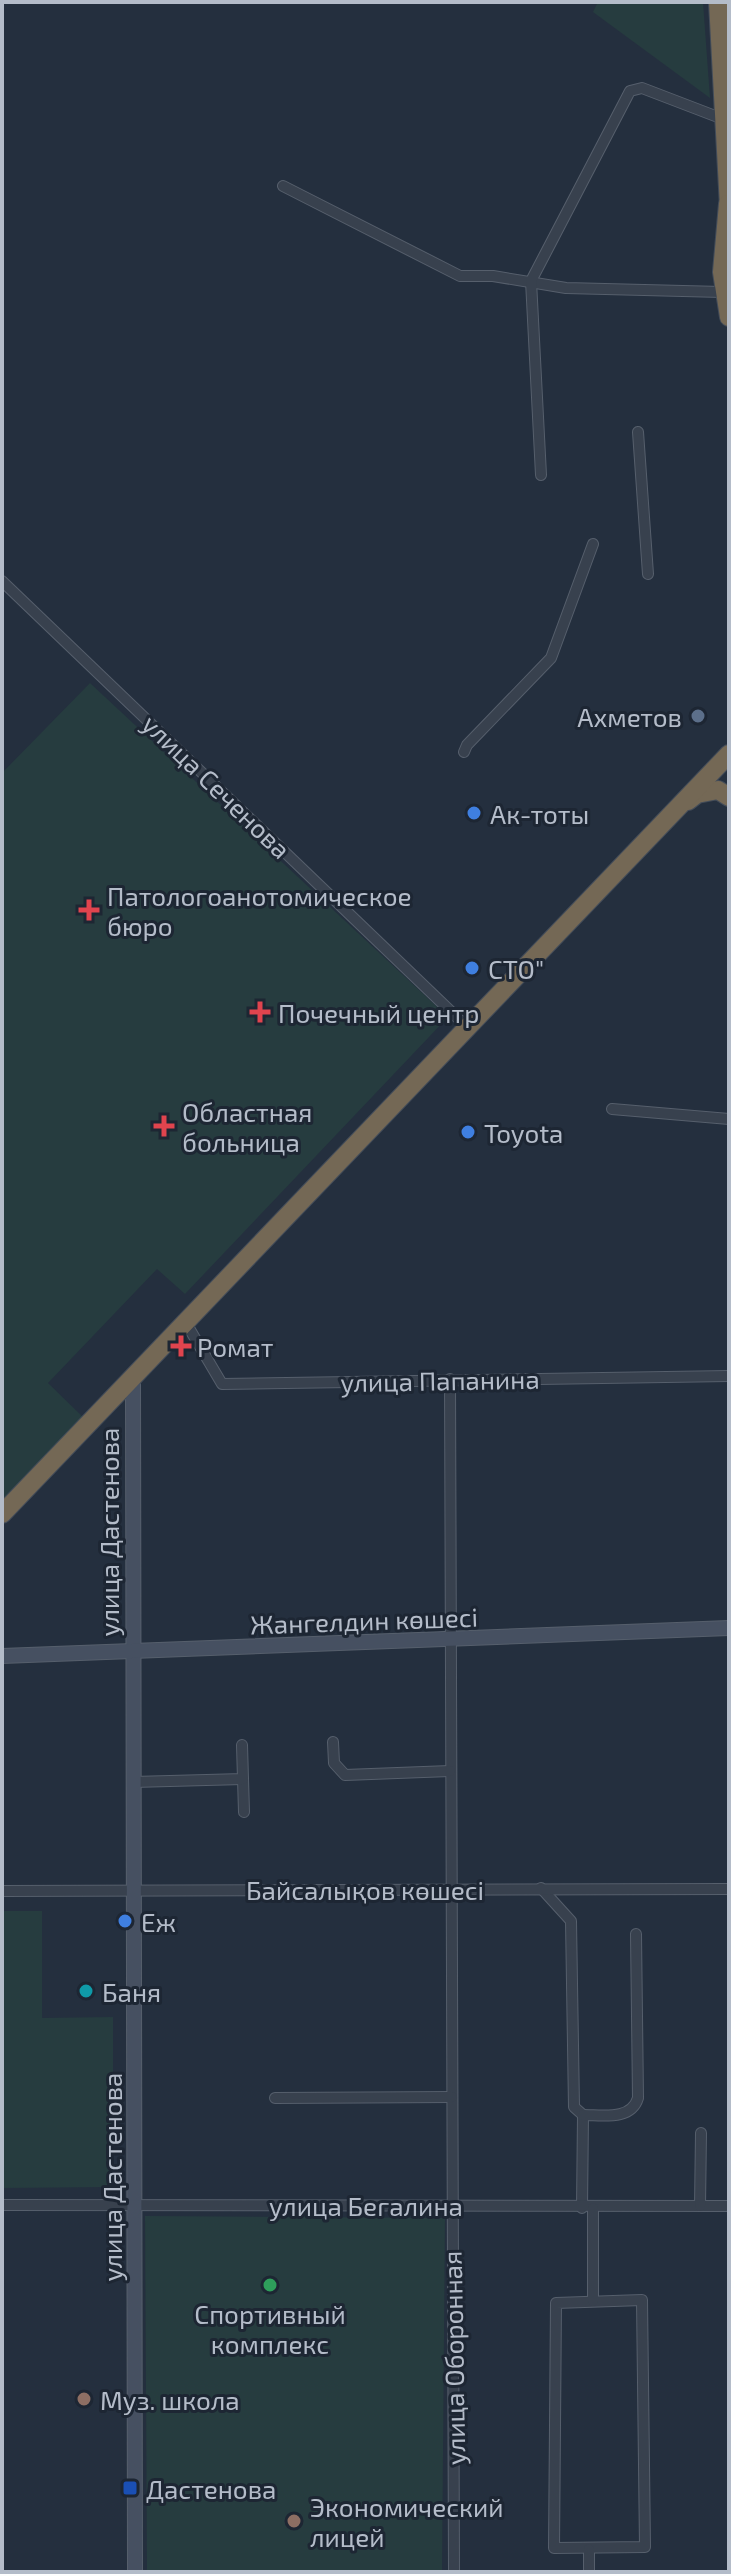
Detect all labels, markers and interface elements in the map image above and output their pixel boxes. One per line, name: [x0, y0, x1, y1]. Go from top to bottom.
place label: Ахметов: [577, 701, 682, 732]
marker: Ахметов: [689, 707, 707, 725]
street label: улица Сеченова: [136, 708, 297, 865]
place label: Ак-тоты: [490, 798, 589, 829]
marker: Ак-тоты: [465, 804, 483, 822]
place label: Патологоанотомическое бюро: [107, 880, 412, 941]
marker: Патологоанотомическое бюро: [78, 899, 100, 921]
place label: СТО": [488, 953, 544, 984]
marker: СТО": [463, 959, 481, 977]
place label: Почечный центр: [278, 997, 479, 1028]
marker: Почечный центр: [249, 1001, 271, 1023]
place label: Областная больница: [182, 1096, 312, 1157]
marker: Областная больница: [153, 1115, 175, 1137]
place label: Toyota: [484, 1117, 563, 1148]
marker: Toyota: [459, 1123, 477, 1141]
place label: Ромат: [197, 1331, 274, 1362]
marker: Ромат: [172, 1337, 190, 1355]
street label: улица Папанина: [340, 1363, 540, 1398]
street label: улица Дастенова: [93, 1428, 125, 1636]
street label: Жангелдин көшесі: [250, 1601, 478, 1639]
street label: Байсалықов көшесі: [246, 1874, 484, 1905]
place label: Еж: [141, 1906, 176, 1937]
marker: Еж: [116, 1912, 134, 1930]
place label: Баня: [102, 1976, 161, 2007]
marker: Баня: [77, 1982, 95, 2000]
street label: улица Дастенова: [96, 2073, 128, 2281]
street label: улица Бегалина: [269, 2190, 463, 2222]
street label: улица Оборонная: [436, 2251, 471, 2465]
marker: Спортивный комплекс: [261, 2276, 279, 2294]
place label: Спортивный комплекс: [194, 2298, 346, 2359]
place label: Муз. школа: [100, 2384, 240, 2416]
marker: Муз. школа: [75, 2390, 93, 2408]
place label: Дастенова: [146, 2473, 276, 2504]
marker: Дастенова: [121, 2479, 139, 2497]
place label: Экономический лицей: [310, 2491, 504, 2552]
marker: Экономический лицей: [285, 2512, 303, 2530]

